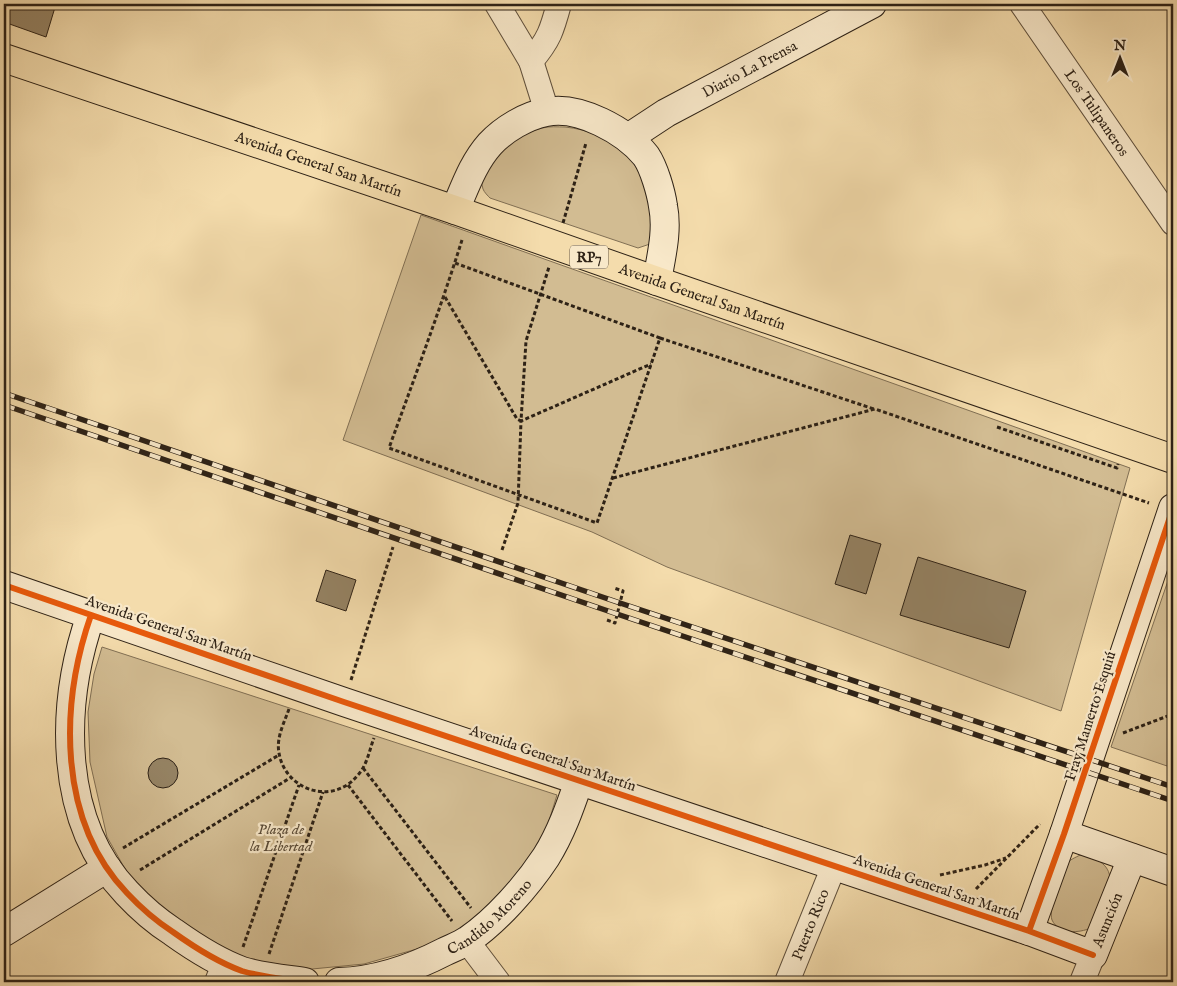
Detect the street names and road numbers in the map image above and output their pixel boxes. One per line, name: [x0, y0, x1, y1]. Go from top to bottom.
street label: Diario La Prensa: [699, 36, 801, 102]
street label: Los Tulipaneros: [1060, 66, 1133, 160]
street label: Avenida General San Martín: [232, 127, 404, 201]
road number: RP7: [570, 246, 608, 268]
street label: Avenida General San Martín: [615, 259, 788, 335]
street label: Avenida General San Martín: [82, 591, 255, 666]
street label: Fray Mamerto Esquiú: [1061, 649, 1120, 783]
street label: Avenida General San Martín: [466, 721, 639, 796]
street label: Avenida General San Martín: [850, 850, 1023, 925]
street label: Candido Moreno: [444, 875, 536, 959]
street label: Puerto Rico: [788, 886, 834, 963]
street label: Asunción: [1088, 890, 1127, 951]

